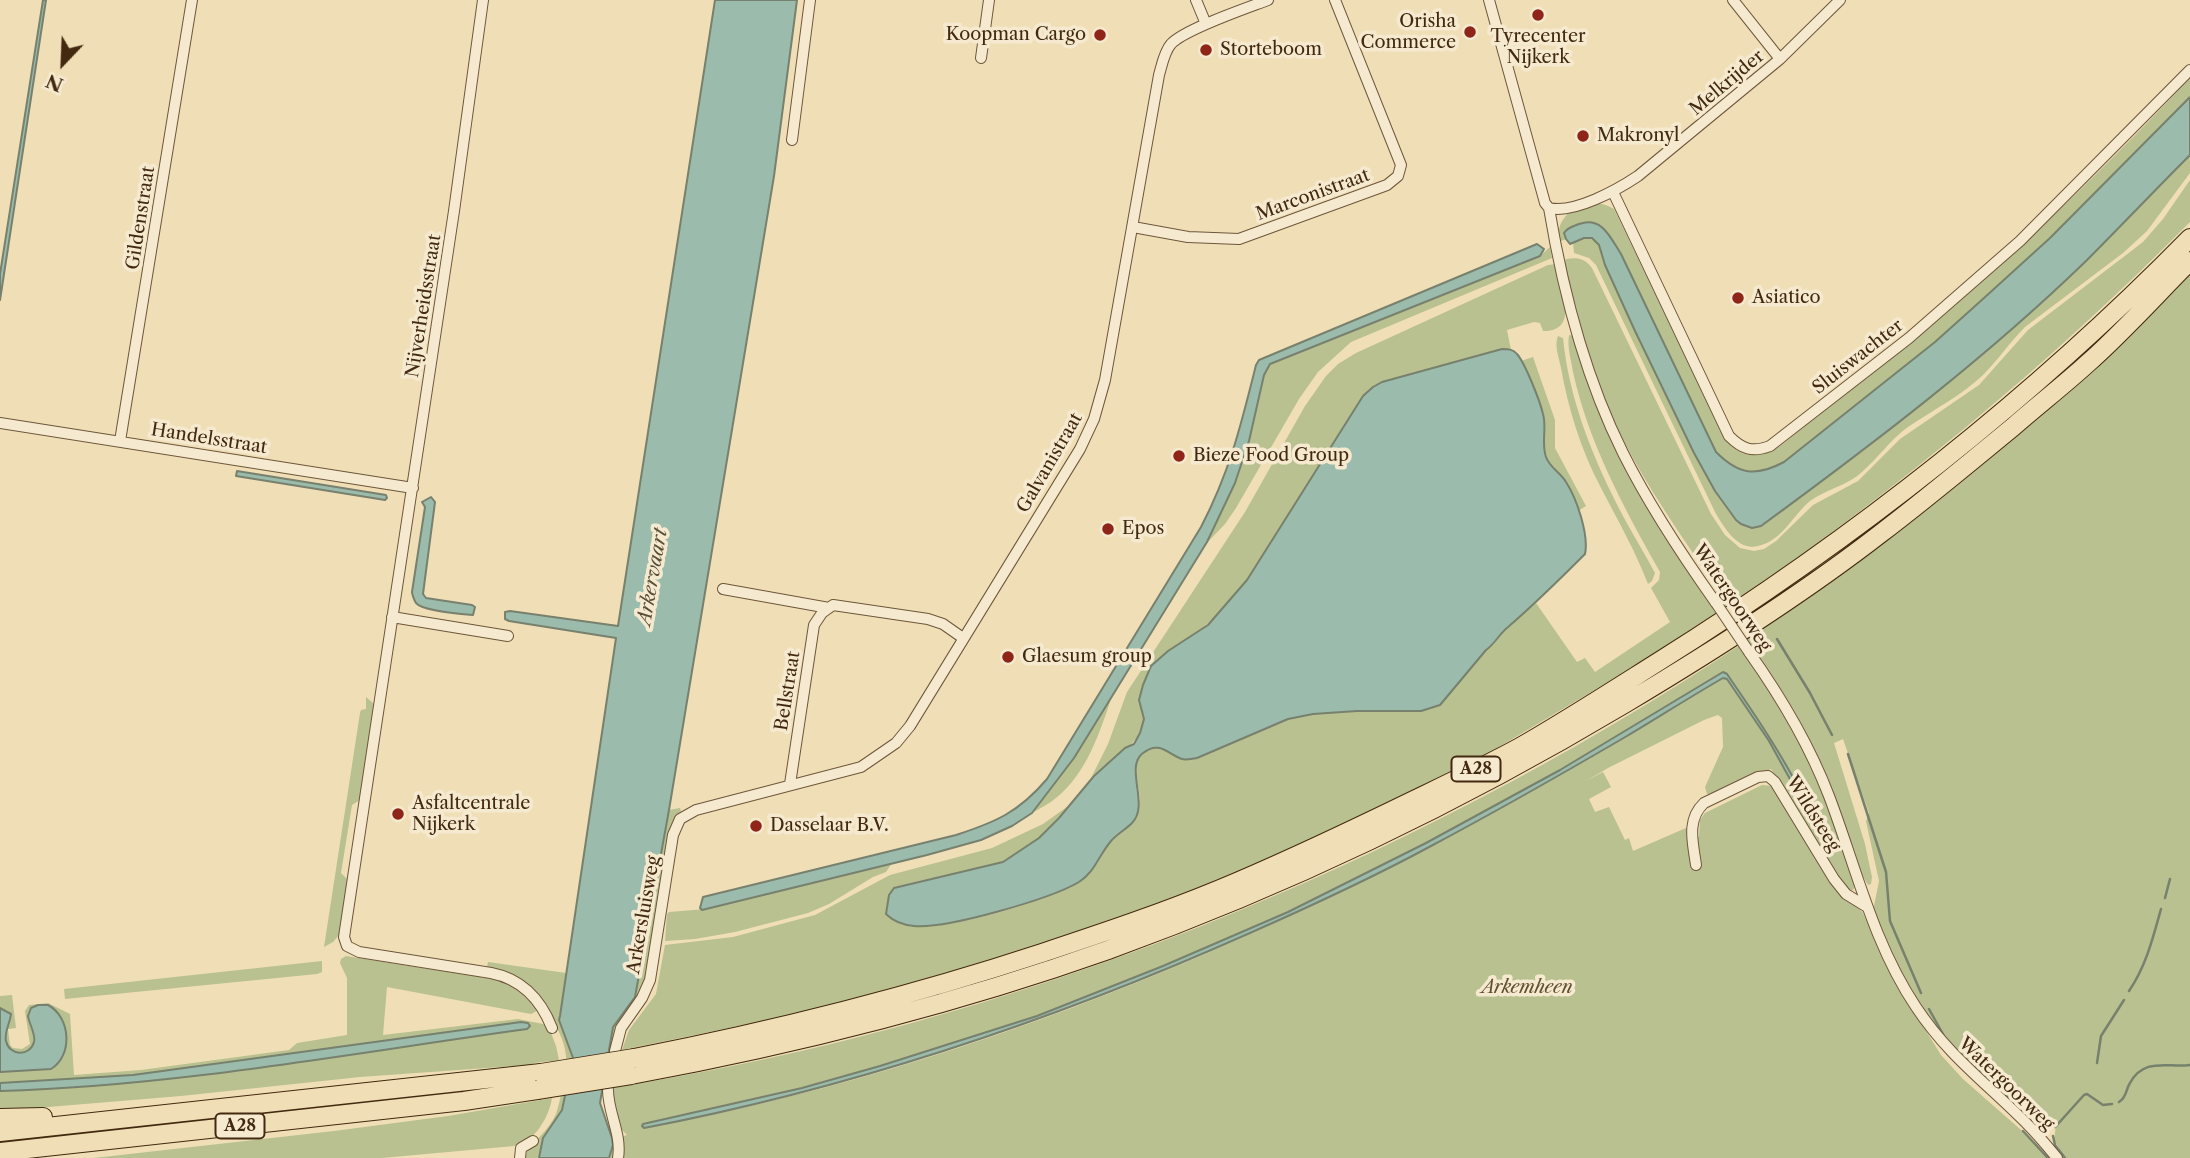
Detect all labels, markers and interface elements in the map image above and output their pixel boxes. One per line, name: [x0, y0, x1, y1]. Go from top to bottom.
marker: Tyrecenter Nijkerk: [1530, 7, 1546, 23]
place label: Orisha Commerce: [1361, 11, 1456, 54]
place label: Koopman Cargo: [946, 24, 1086, 46]
marker: Orisha Commerce: [1462, 24, 1478, 40]
place label: Tyrecenter Nijkerk: [1490, 26, 1586, 68]
marker: Koopman Cargo: [1092, 27, 1108, 43]
north arrow: [28, 28, 98, 98]
place label: Storteboom: [1220, 39, 1322, 61]
marker: Storteboom: [1198, 42, 1214, 58]
street label: Melkrijder: [1685, 46, 1769, 120]
text: N: [43, 69, 67, 97]
place label: Makronyl: [1597, 125, 1679, 147]
marker: Makronyl: [1575, 128, 1591, 144]
street label: Marconistraat: [1253, 164, 1373, 226]
street label: Gildenstraat: [122, 165, 160, 271]
street label: Nijverheidsstraat: [402, 233, 446, 379]
place label: Asiatico: [1752, 287, 1820, 309]
marker: Asiatico: [1730, 290, 1746, 306]
street label: Sluiswachter: [1808, 315, 1908, 399]
street label: Galvanistraat: [1013, 409, 1087, 517]
street label: Handelsstraat: [149, 419, 269, 459]
place label: Bieze Food Group: [1193, 445, 1349, 467]
marker: Bieze Food Group: [1171, 448, 1187, 464]
place label: Epos: [1122, 518, 1164, 540]
marker: Epos: [1100, 521, 1116, 537]
water label: Arkervaart: [633, 527, 673, 627]
street label: Watergoorweg: [1688, 540, 1776, 656]
place label: Glaesum group: [1022, 646, 1152, 668]
marker: Glaesum group: [1000, 649, 1016, 665]
street label: Bellstraat: [771, 650, 805, 732]
road number: A28: [1452, 756, 1500, 782]
street label: Wildsteeg: [1781, 772, 1845, 856]
place label: Asfaltcentrale Nijkerk: [412, 793, 530, 836]
marker: Asfaltcentrale Nijkerk: [390, 806, 406, 822]
place label: Dasselaar B.V.: [770, 815, 889, 837]
marker: Dasselaar B.V.: [748, 818, 764, 834]
street label: Arkersluisweg: [623, 854, 665, 976]
park label: Arkemheen: [1481, 977, 1573, 999]
street label: Watergoorweg: [1954, 1033, 2058, 1135]
road number: A28: [216, 1114, 264, 1138]

